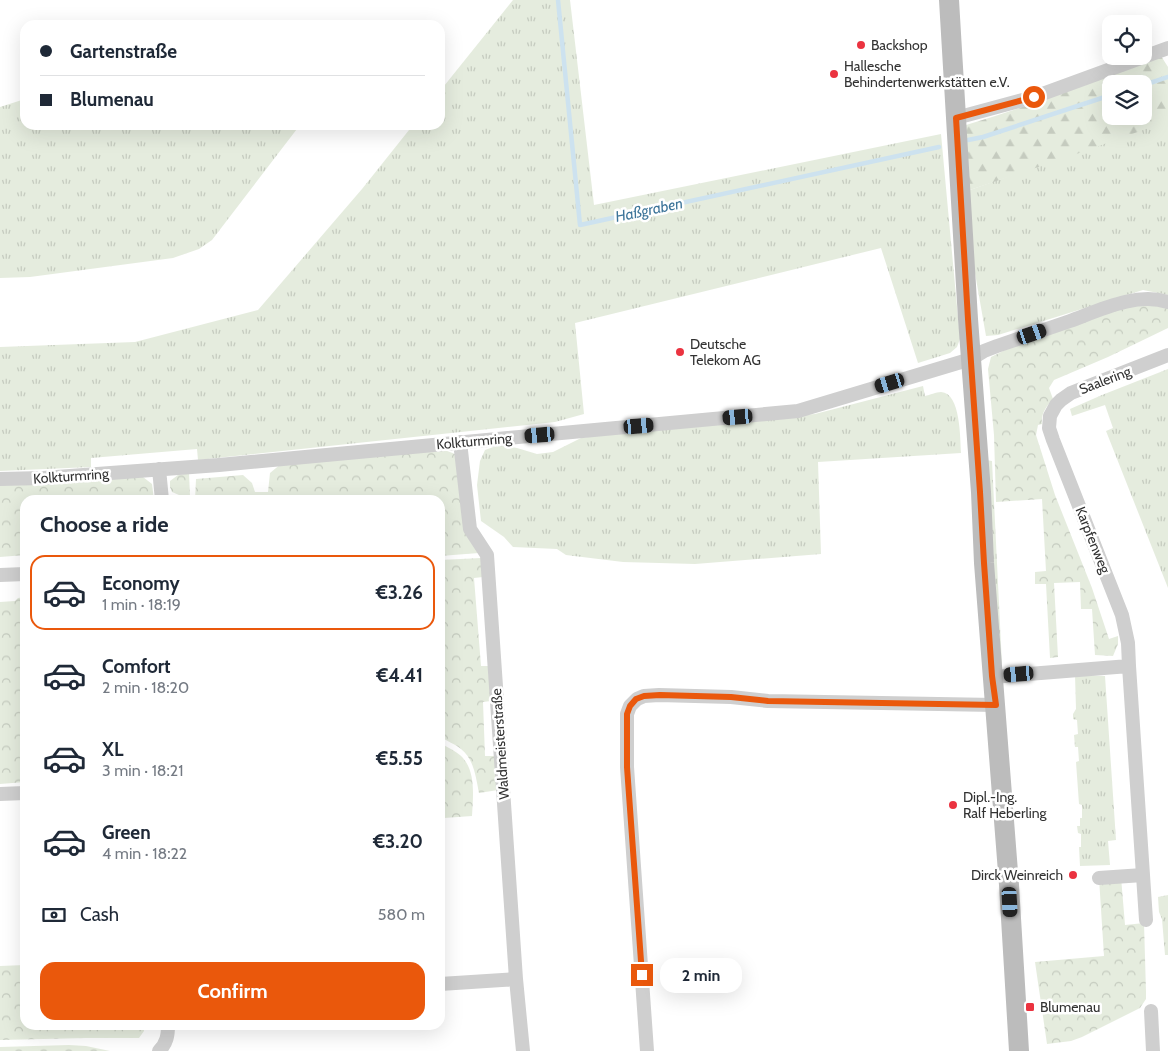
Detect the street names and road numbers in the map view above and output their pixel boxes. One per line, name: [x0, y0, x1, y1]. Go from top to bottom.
street label: Saalering: [1076, 362, 1134, 398]
street label: Kolkturmring: [436, 429, 513, 453]
street label: Kolkturmring: [33, 464, 110, 488]
street label: Karpfenweg: [1071, 504, 1115, 577]
street label: Waldmeisterstraße: [487, 688, 513, 800]

